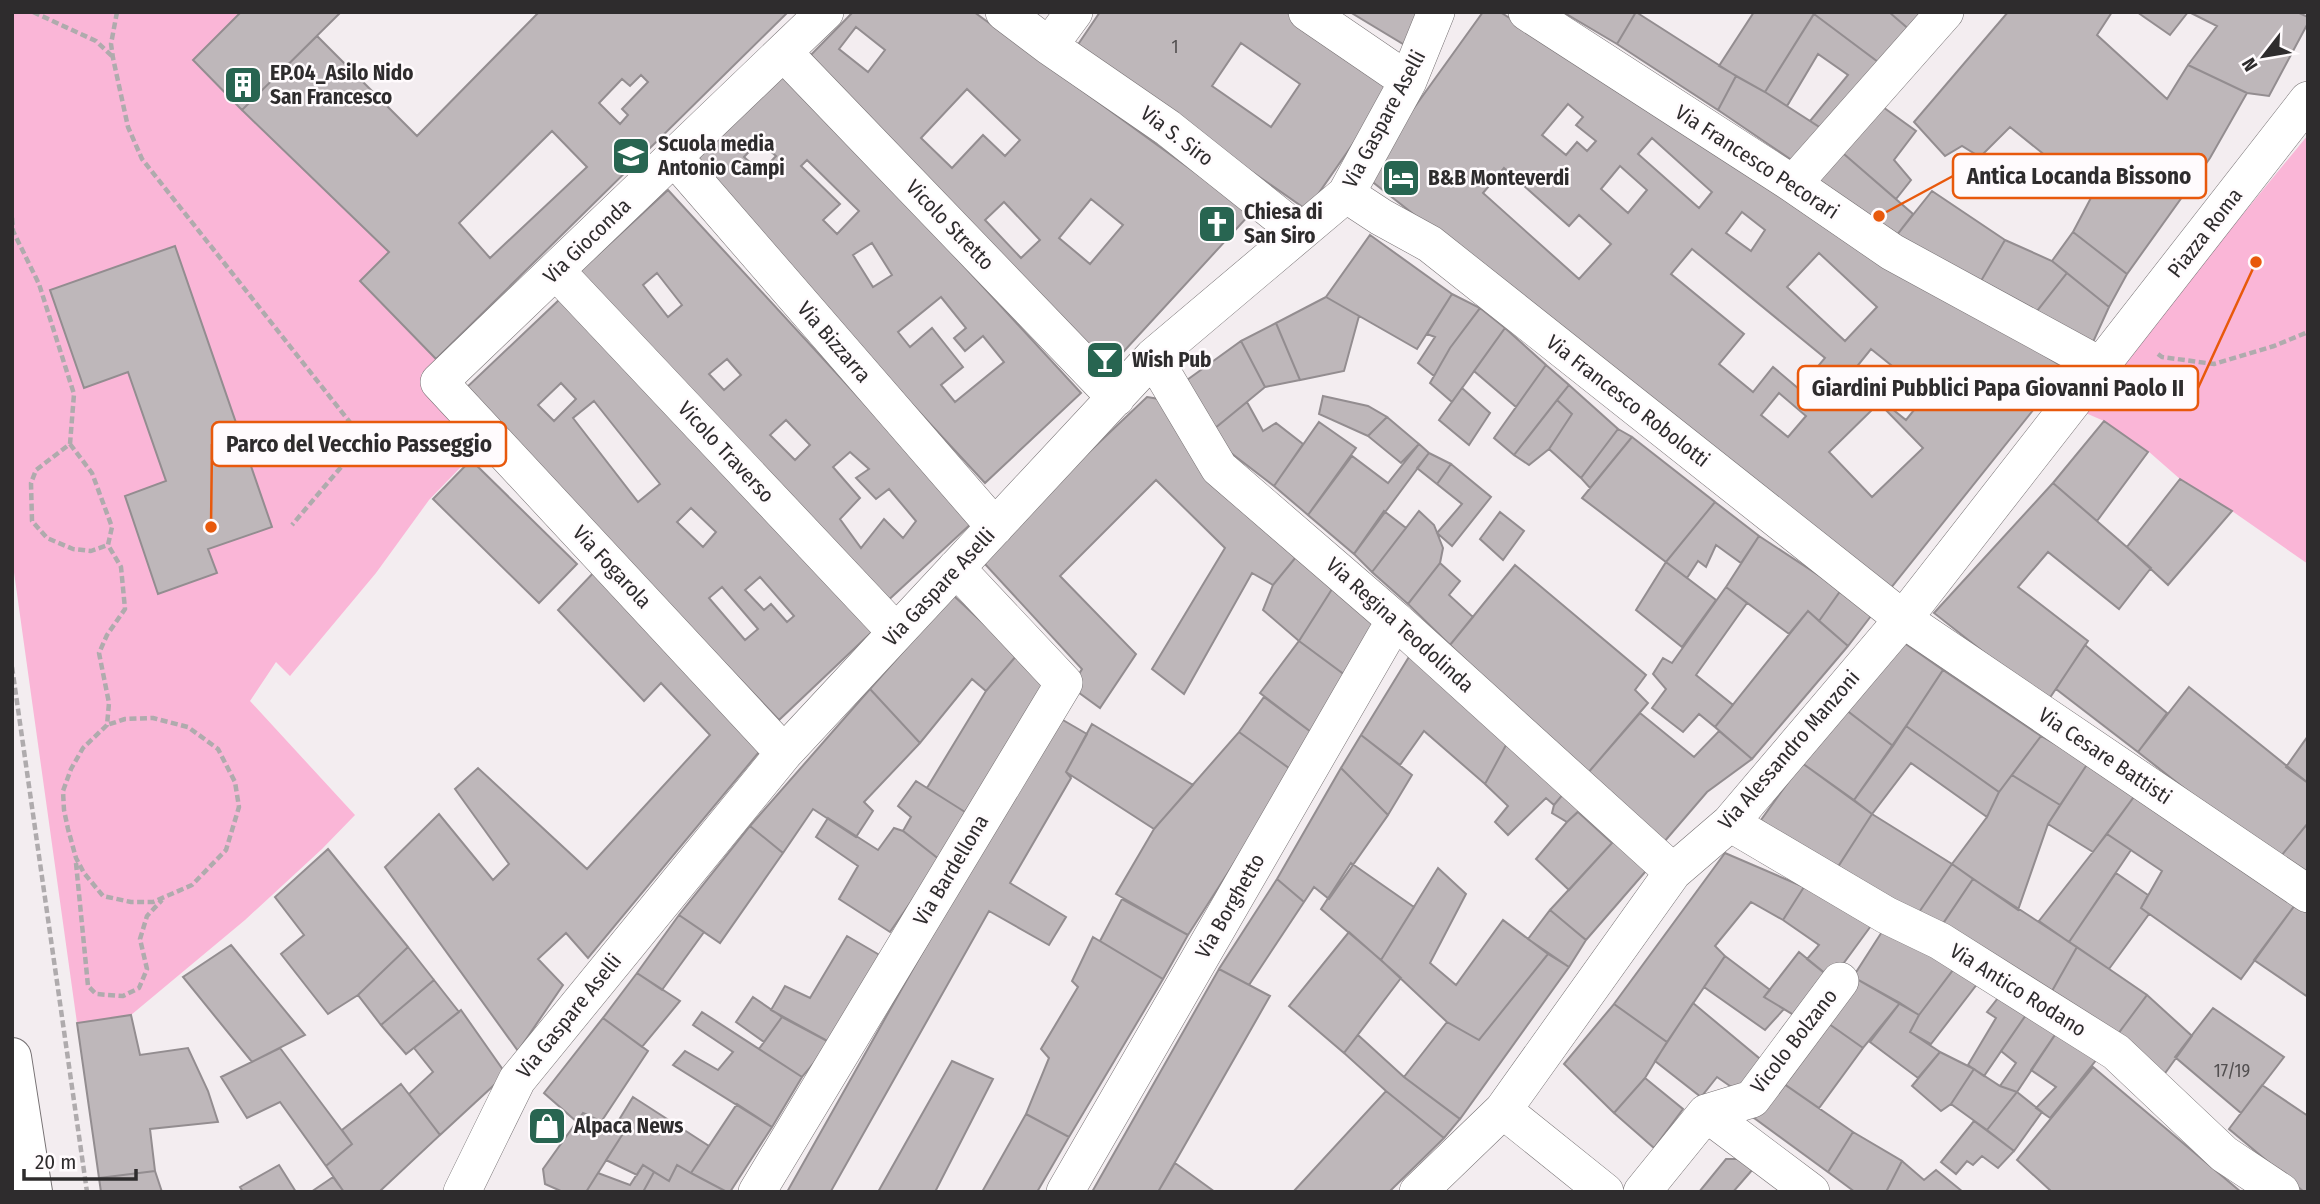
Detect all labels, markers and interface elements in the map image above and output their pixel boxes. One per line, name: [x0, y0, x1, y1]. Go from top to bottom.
north arrow: [2229, 21, 2299, 91]
house number: 1: [1171, 36, 1179, 58]
street label: Via Gaspare Aselli: [1337, 46, 1431, 192]
text: N: [2237, 54, 2263, 75]
place label: EP.04_Asilo Nido San Francesco: [270, 60, 413, 110]
building icon: EP.04_Asilo Nido San Francesco: [222, 64, 264, 106]
street label: Via Francesco Pecorari: [1670, 99, 1844, 225]
street label: Via S. Siro: [1135, 100, 1219, 172]
place label: Scuola media Antonio Campi: [657, 131, 785, 181]
school or university icon: Scuola media Antonio Campi: [610, 135, 652, 177]
callout: Antica Locanda Bissono: [1953, 154, 2206, 198]
hotel icon: B&B Monteverdi: [1380, 157, 1422, 199]
text: Antica Locanda Bissono: [1966, 162, 2191, 190]
place label: B&B Monteverdi: [1428, 165, 1570, 191]
street label: Vicolo Stretto: [900, 174, 1000, 276]
street label: Piazza Roma: [2162, 183, 2248, 283]
street label: Via Gioconda: [538, 193, 636, 289]
place label: Chiesa di San Siro: [1244, 199, 1323, 249]
church icon: Chiesa di San Siro: [1196, 203, 1238, 245]
street label: Via Bizzarra: [792, 296, 876, 388]
street label: Via Francesco Robolotti: [1541, 329, 1715, 473]
bar icon: Wish Pub: [1084, 339, 1126, 381]
place label: Wish Pub: [1132, 347, 1212, 373]
callout: Giardini Pubblici Papa Giovanni Paolo II: [1798, 366, 2198, 410]
text: Giardini Pubblici Papa Giovanni Paolo II: [1812, 374, 2184, 402]
street label: Vicolo Traverso: [672, 396, 780, 508]
callout: Parco del Vecchio Passeggio: [212, 422, 506, 466]
text: Parco del Vecchio Passeggio: [226, 430, 492, 458]
street label: Via Fogarola: [567, 520, 657, 614]
street label: Via Gaspare Aselli: [878, 522, 1000, 652]
street label: Via Regina Teodolinda: [1321, 552, 1479, 698]
street label: Via Alessandro Manzoni: [1713, 665, 1865, 835]
street label: Via Cesare Battisti: [2034, 702, 2176, 810]
street label: Via Bardellona: [908, 810, 994, 930]
street label: Via Borghetto: [1190, 849, 1270, 963]
street label: Via Antico Rodano: [1945, 938, 2091, 1042]
street label: Via Gaspare Aselli: [511, 949, 627, 1083]
street label: Vicolo Bolzano: [1745, 983, 1843, 1099]
house number: 17/19: [2214, 1060, 2250, 1082]
shop icon: Alpaca News: [526, 1105, 568, 1147]
place label: Alpaca News: [573, 1113, 683, 1139]
scale bar: [24, 1138, 136, 1182]
text: 20 m: [35, 1149, 76, 1175]

